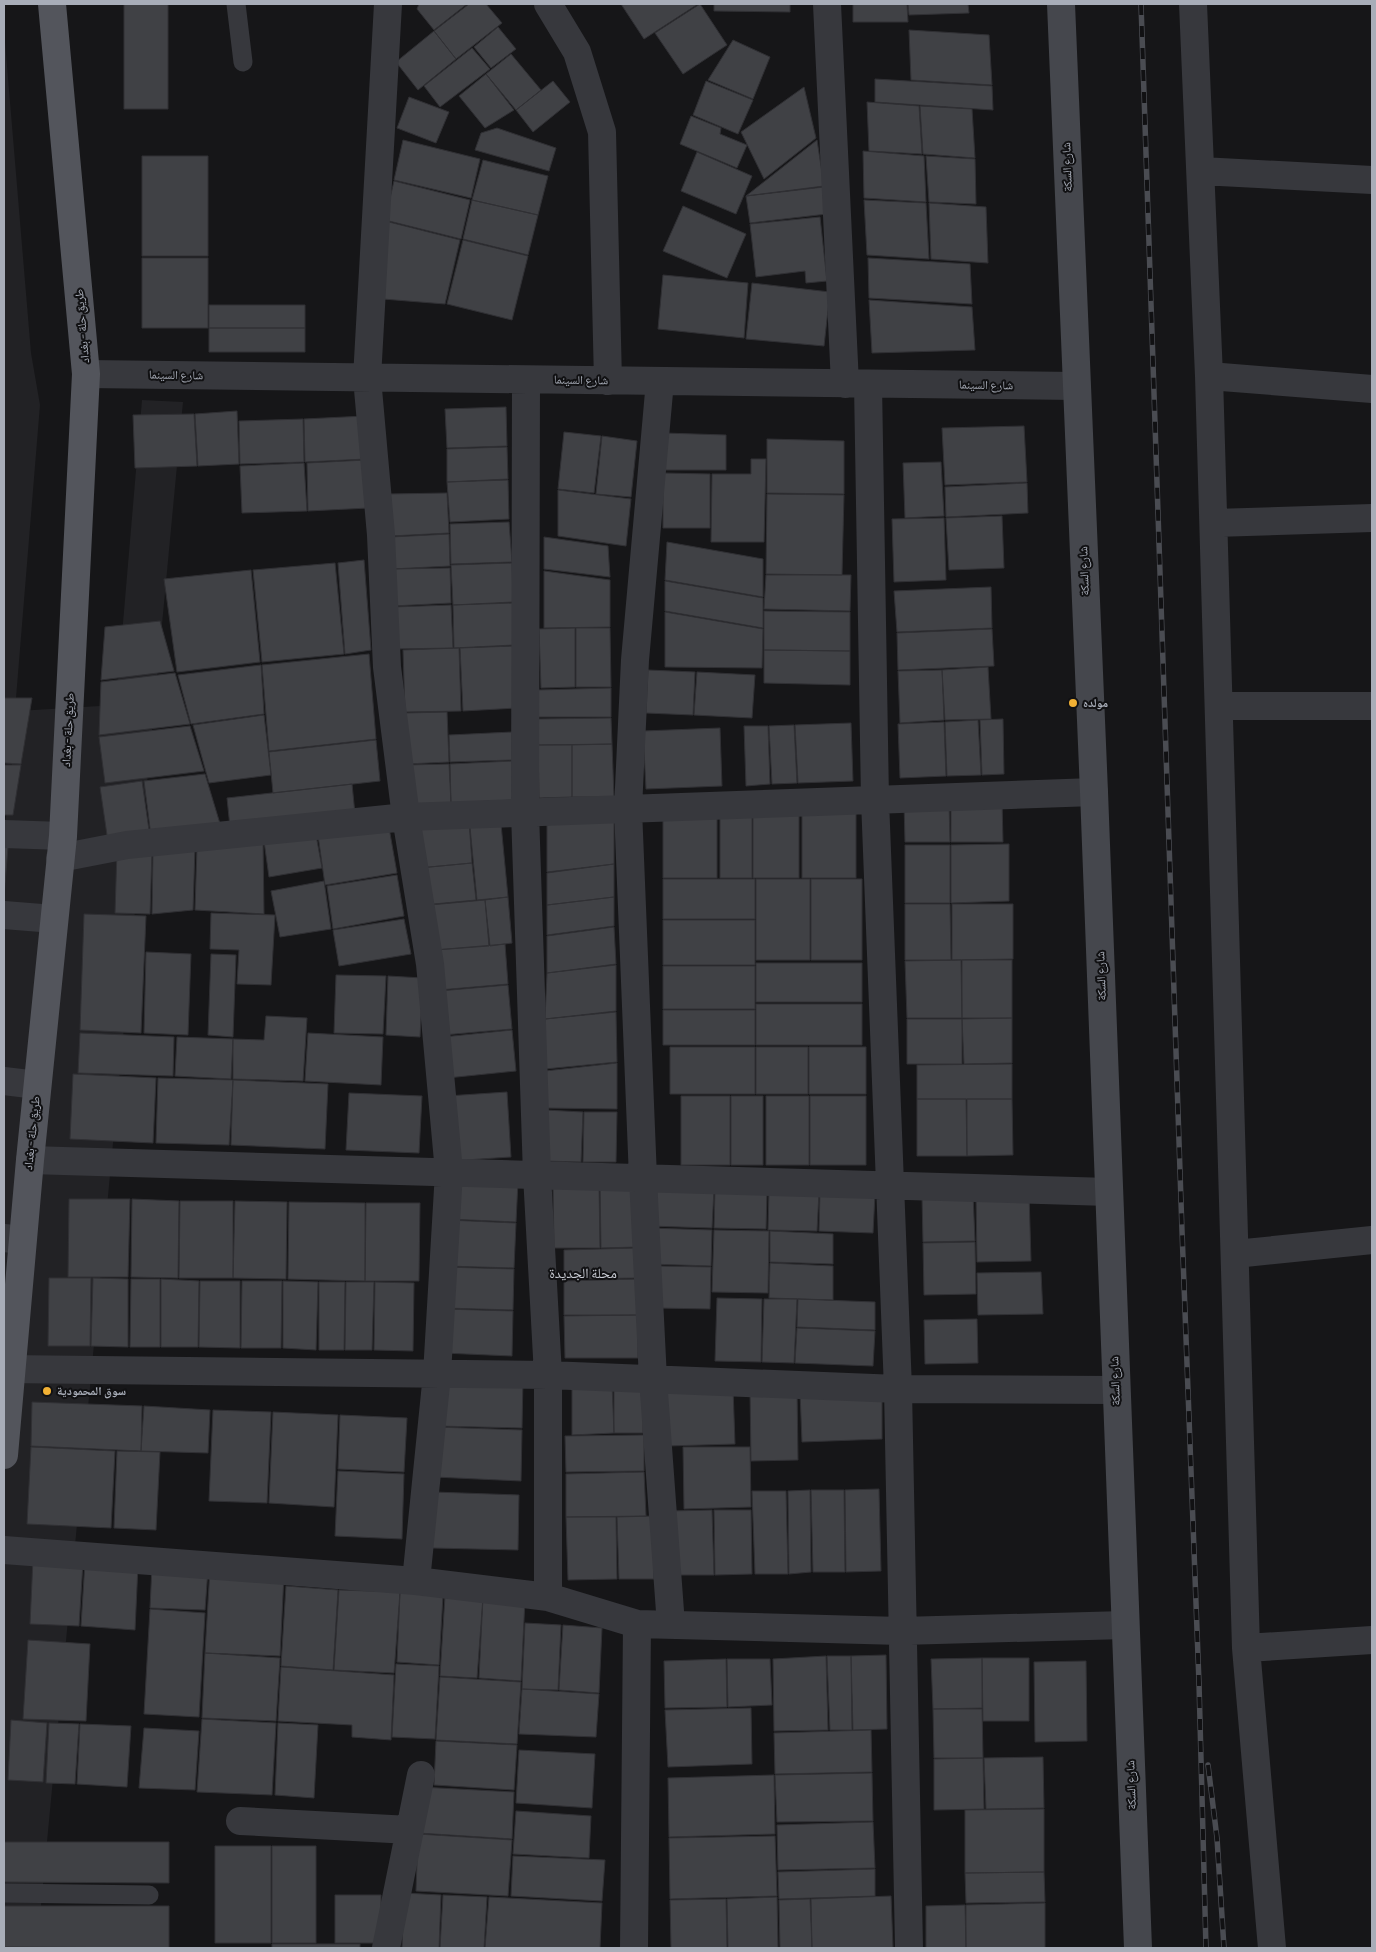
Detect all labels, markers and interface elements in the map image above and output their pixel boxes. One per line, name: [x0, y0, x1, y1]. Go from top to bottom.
street label: شارع السكة: [1058, 142, 1076, 192]
street label: طريق حلة - بغداد: [71, 288, 93, 364]
street label: شارع السينما: [149, 367, 203, 383]
street label: شارع السينما: [554, 372, 608, 388]
street label: شارع السينما: [959, 377, 1013, 393]
street label: شارع السكة: [1075, 546, 1093, 596]
street label: طريق حلة - بغداد: [58, 692, 77, 767]
place label: مولده: [1083, 695, 1108, 710]
marker: مولده: [1067, 697, 1079, 709]
street label: شارع السكة: [1092, 951, 1110, 1001]
street label: طريق حلة - بغداد: [20, 1095, 43, 1171]
district label: محلة الجديدة: [549, 1264, 617, 1281]
street label: شارع السكة: [1106, 1356, 1124, 1406]
place label: سوق المحمودية: [57, 1383, 126, 1399]
marker: سوق المحمودية: [41, 1385, 53, 1397]
street label: شارع السكة: [1122, 1760, 1140, 1810]

